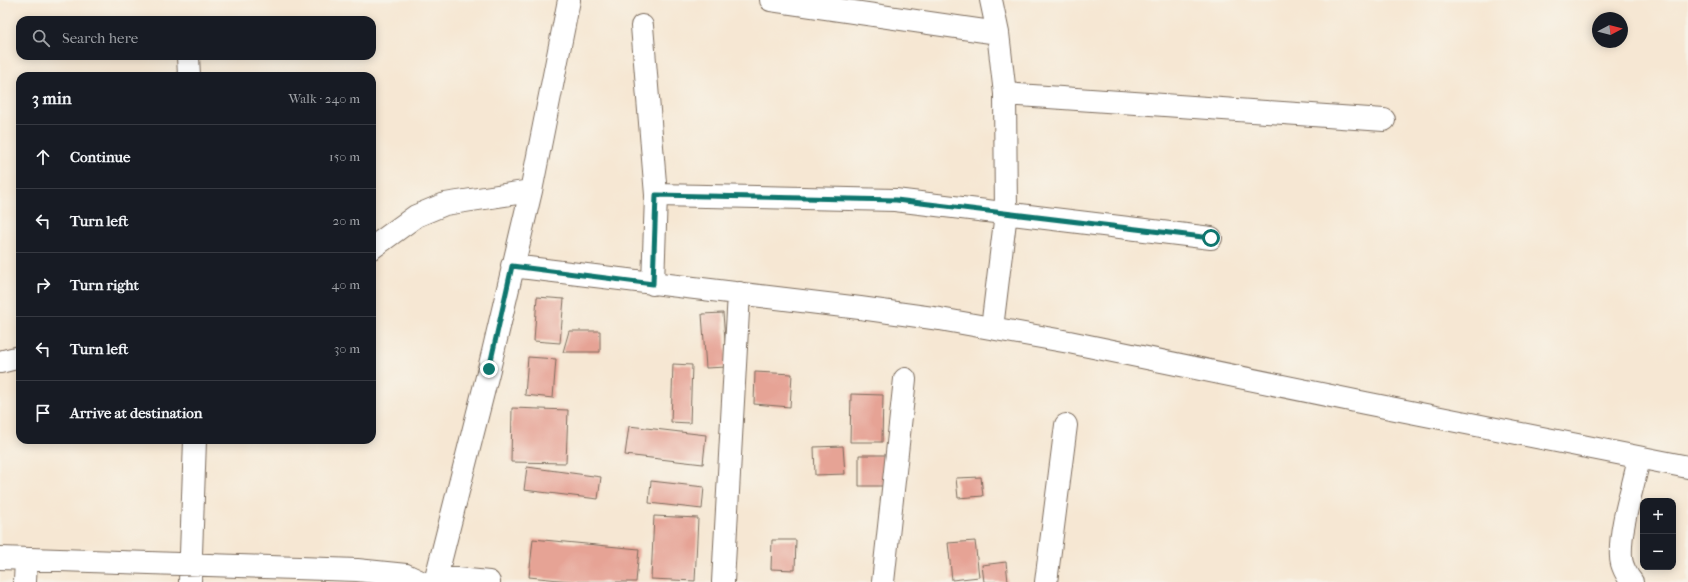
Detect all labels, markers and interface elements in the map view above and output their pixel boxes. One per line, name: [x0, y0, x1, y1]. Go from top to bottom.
north arrow: [1592, 12, 1628, 48]
search box: [16, 16, 376, 60]
icon: search: [30, 27, 52, 49]
text: Search here: [62, 29, 138, 47]
text: 3 min: [32, 88, 72, 108]
text: Walk · 240 m: [288, 91, 360, 106]
icon: ahead: [32, 146, 54, 168]
text: Continue: [70, 148, 130, 166]
text: 150 m: [329, 149, 360, 164]
icon: left: [32, 210, 54, 232]
text: Turn left: [70, 212, 128, 230]
text: 20 m: [333, 213, 360, 228]
route start: [1202, 229, 1220, 247]
icon: right: [32, 274, 54, 296]
text: Turn right: [70, 276, 139, 294]
text: 40 m: [332, 277, 360, 292]
icon: left: [32, 338, 54, 360]
text: Turn left: [70, 340, 128, 358]
text: 30 m: [334, 341, 360, 356]
route end: [480, 360, 498, 378]
icon: arrive: [32, 402, 54, 424]
text: Arrive at destination: [70, 404, 202, 422]
map controls: [1640, 498, 1676, 570]
button: +: [1640, 498, 1676, 534]
button: −: [1640, 534, 1676, 570]

